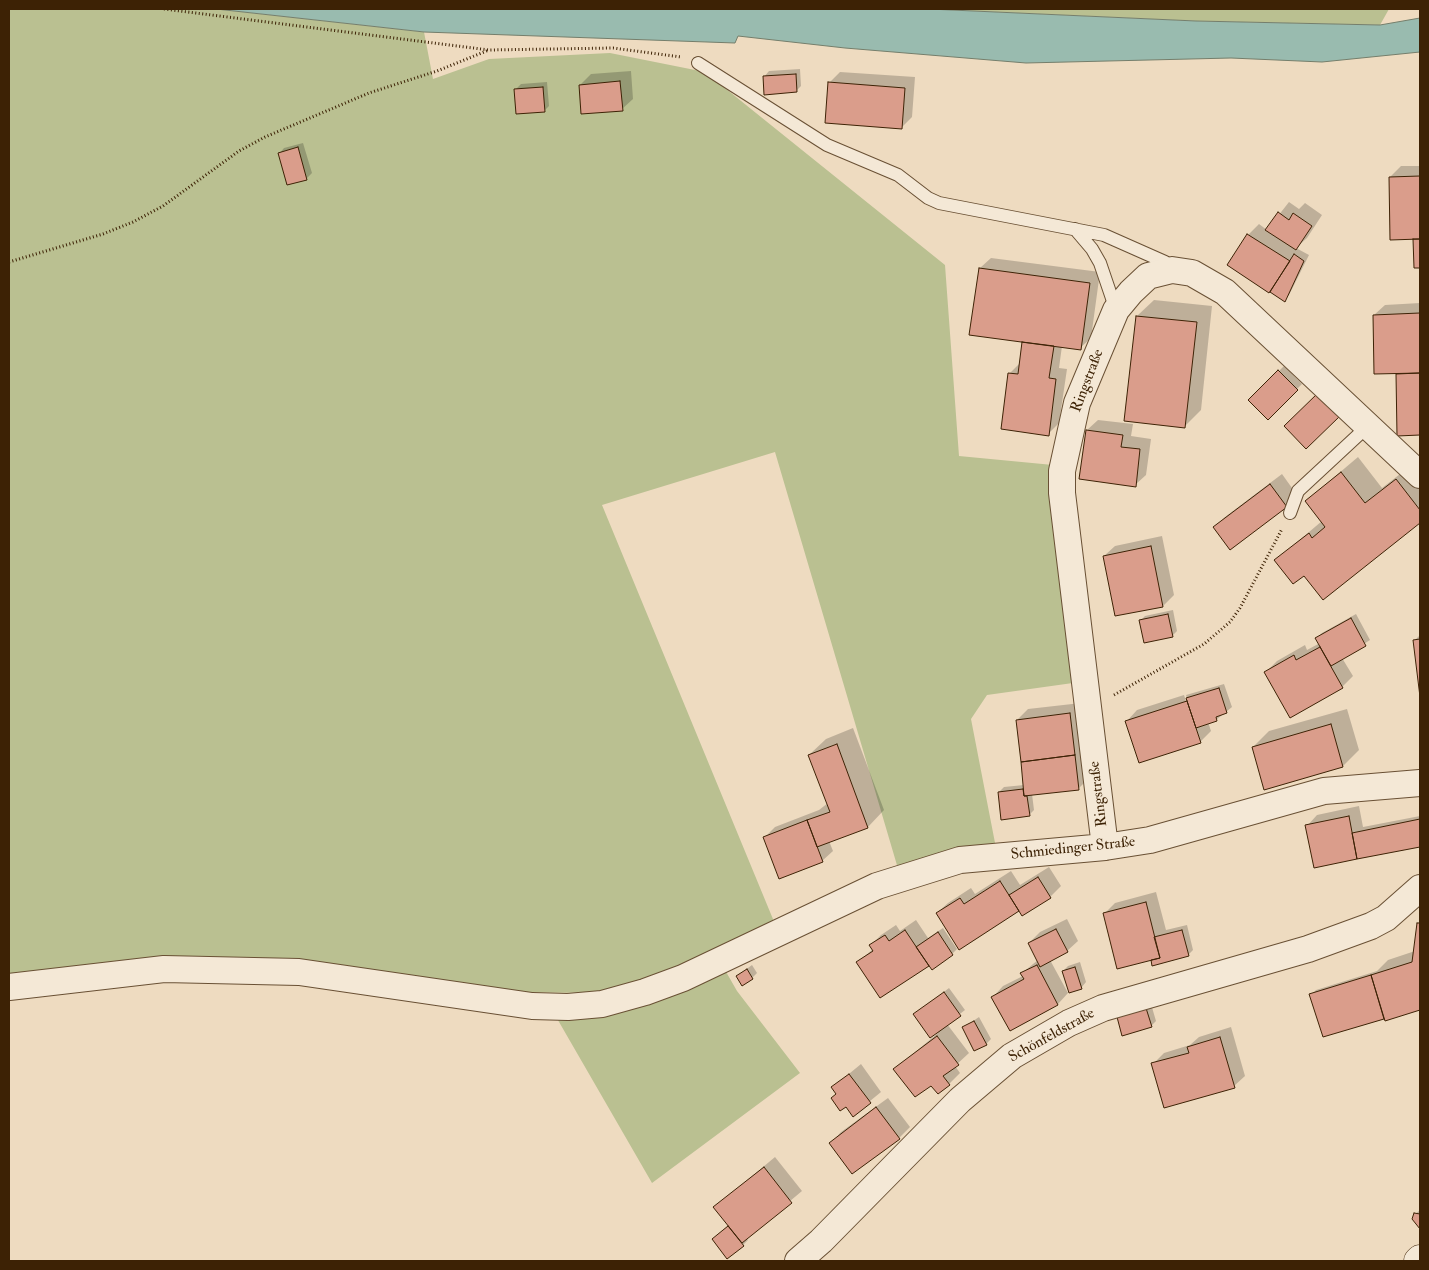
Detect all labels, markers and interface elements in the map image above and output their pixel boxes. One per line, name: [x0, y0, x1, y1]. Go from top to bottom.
street label: Ringstraße: [1068, 347, 1108, 415]
street label: Ringstraße: [1086, 760, 1112, 828]
street label: Schmiedinger Straße: [1010, 834, 1136, 864]
street label: Schönfeldstraße: [1006, 1005, 1098, 1067]

